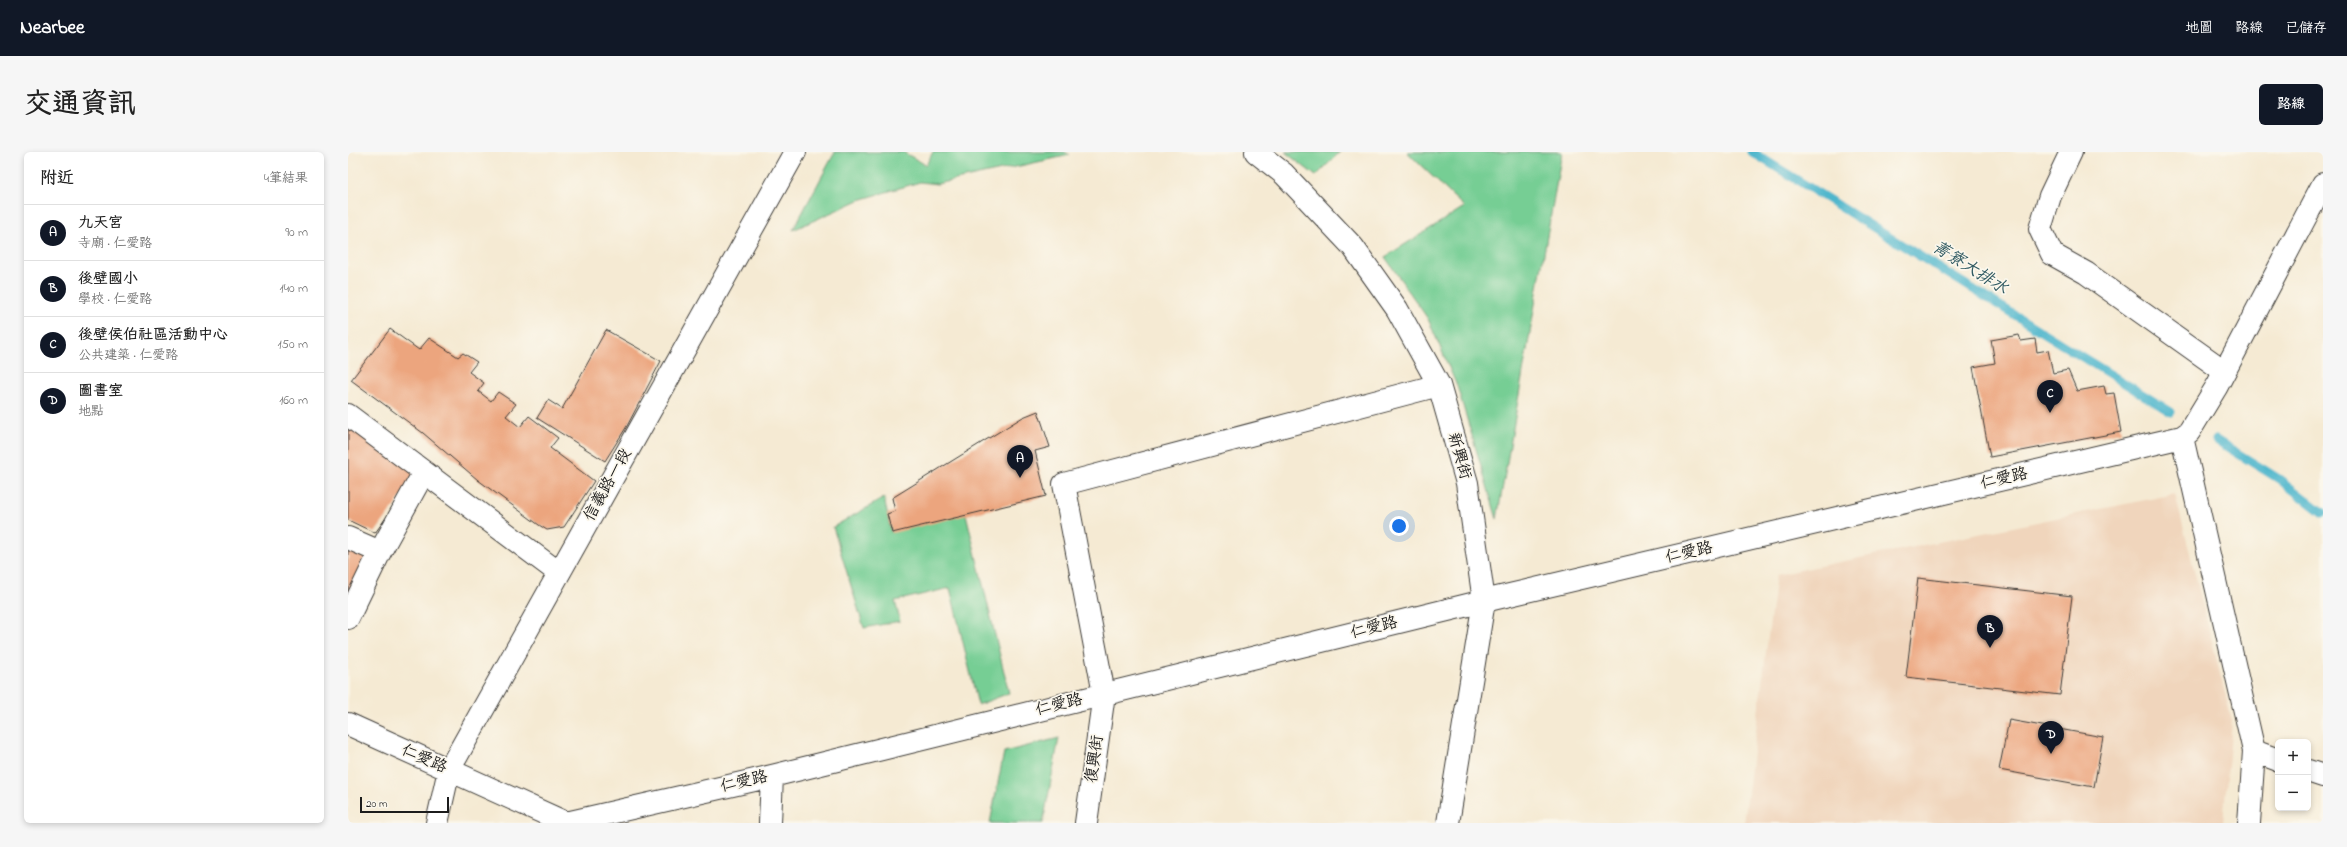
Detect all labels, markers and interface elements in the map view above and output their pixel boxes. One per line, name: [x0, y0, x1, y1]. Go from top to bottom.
text: Nearbee: [20, 15, 85, 42]
text: 地圖: [2185, 18, 2213, 39]
text: 路線: [2235, 18, 2263, 39]
text: 已儲存: [2285, 18, 2327, 39]
button: 路線: [2259, 84, 2323, 125]
text: 交通資訊: [24, 85, 136, 126]
text: 附近: [40, 166, 74, 191]
text: 4筆結果: [264, 169, 308, 188]
text: 九天宮: [78, 212, 123, 234]
text: A: [49, 223, 57, 242]
text: 90 m: [285, 223, 308, 242]
text: 寺廟 · 仁愛路: [78, 234, 152, 253]
water label: 菁寮大排水: [1927, 235, 2014, 302]
text: 後壁國小: [78, 268, 138, 290]
text: B: [49, 279, 57, 298]
text: 140 m: [280, 279, 308, 298]
text: 學校 · 仁愛路: [78, 290, 152, 309]
text: 後壁侯伯社區活動中心: [78, 324, 228, 346]
text: C: [49, 335, 57, 354]
text: 150 m: [277, 335, 308, 354]
text: 公共建築 · 仁愛路: [78, 346, 178, 365]
text: 圖書室: [78, 380, 123, 402]
pin: C: [2037, 380, 2063, 413]
text: D: [48, 391, 58, 410]
text: 160 m: [279, 391, 308, 410]
text: 地點: [78, 402, 104, 421]
street label: 新興街: [1441, 430, 1477, 482]
street label: 信義路一段: [578, 444, 638, 526]
pin: A: [1007, 445, 1033, 478]
street label: 仁愛路: [1978, 462, 2030, 496]
your location: [1389, 516, 1409, 536]
street label: 仁愛路: [1663, 536, 1715, 570]
street label: 仁愛路: [1348, 611, 1400, 645]
pin: B: [1977, 615, 2003, 648]
street label: 仁愛路: [1033, 688, 1085, 722]
pin: D: [2038, 721, 2064, 754]
street label: 復興街: [1080, 734, 1110, 784]
street label: 仁愛路: [397, 738, 451, 780]
map controls: [2275, 739, 2311, 811]
button: +: [2275, 739, 2311, 775]
street label: 仁愛路: [718, 765, 770, 799]
button: −: [2275, 775, 2311, 811]
scale bar: [360, 795, 449, 814]
text: 20 m: [366, 796, 388, 812]

